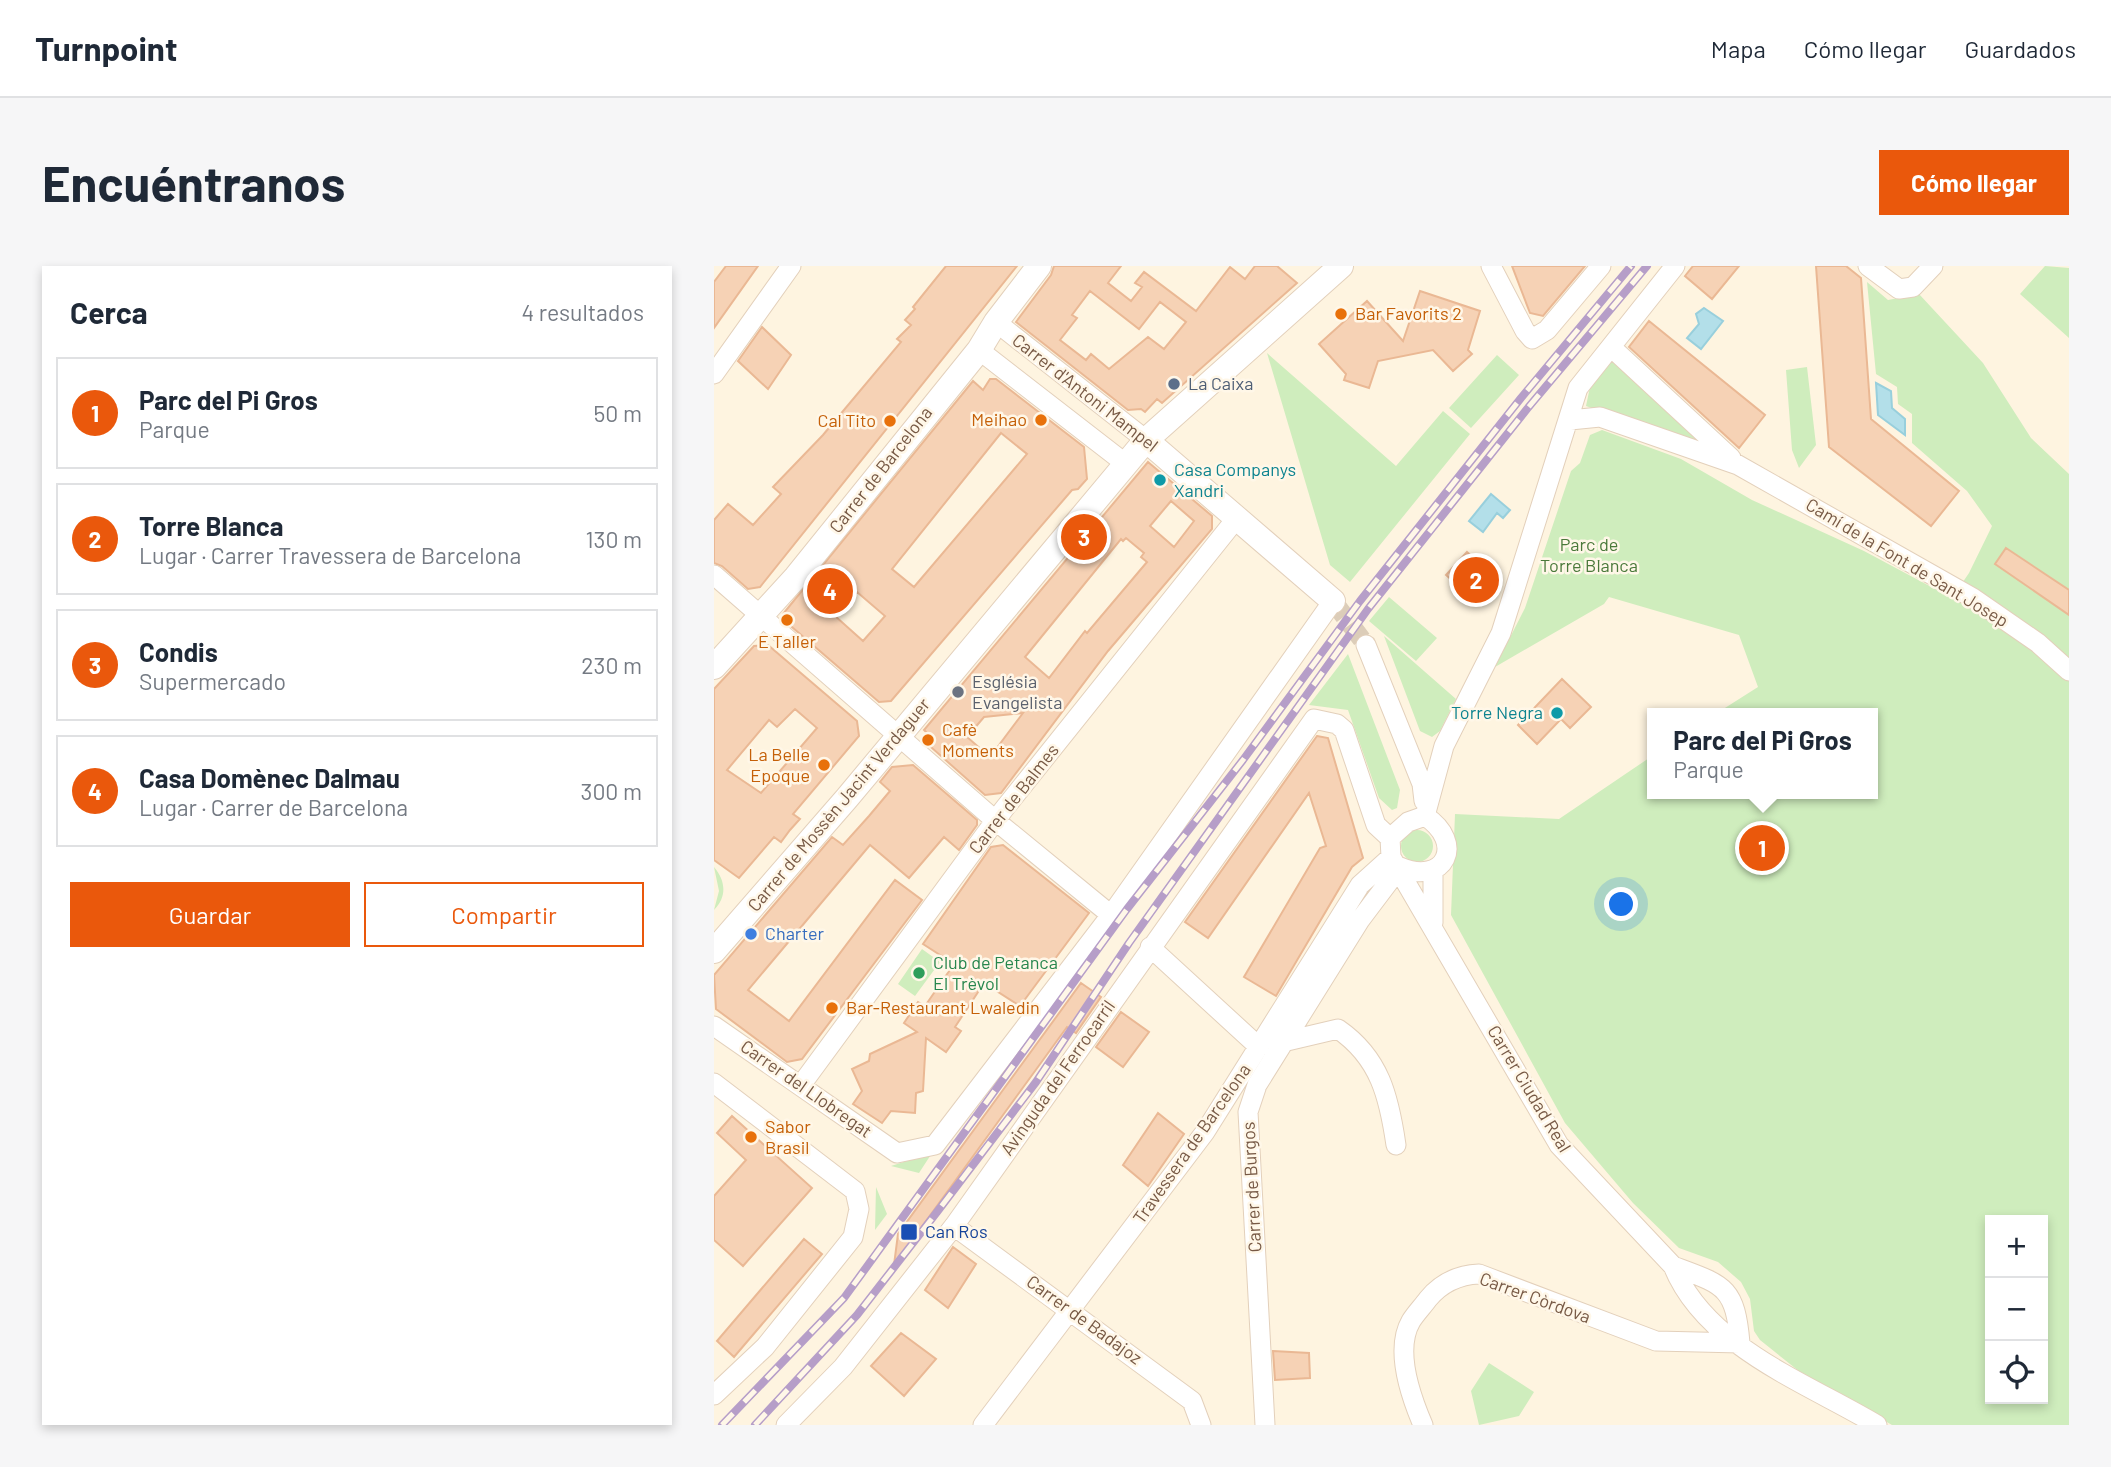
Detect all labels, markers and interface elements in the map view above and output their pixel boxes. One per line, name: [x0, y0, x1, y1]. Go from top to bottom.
text: Turnpoint: [35, 28, 177, 68]
text: Mapa: [1711, 34, 1766, 63]
text: Cómo llegar: [1804, 34, 1926, 63]
text: Guardados: [1964, 34, 2076, 63]
button: Cómo llegar: [1879, 150, 2069, 215]
text: Encuéntranos: [42, 153, 345, 212]
text: Cerca: [70, 294, 148, 330]
text: 4 resultados: [521, 298, 644, 326]
place label: Bar Favorits 2: [1355, 302, 1462, 324]
marker: Bar Favorits 2: [1333, 306, 1349, 322]
street label: Carrer d'Antoni Mampel: [1008, 328, 1163, 456]
place label: La Caixa: [1188, 372, 1253, 394]
marker: La Caixa: [1166, 376, 1182, 392]
text: Parc del Pi Gros: [139, 384, 318, 415]
text: 1: [91, 399, 99, 427]
text: 50 m: [594, 399, 642, 427]
street label: Carrer de Barcelona: [824, 402, 936, 537]
place label: Meihao: [971, 408, 1027, 430]
place label: Cal Tito: [818, 409, 876, 431]
marker: Meihao: [1033, 412, 1049, 428]
marker: Cal Tito: [882, 413, 898, 429]
text: Parque: [139, 415, 210, 443]
place label: Casa Companys Xandri: [1174, 458, 1296, 501]
marker: Casa Companys Xandri: [1152, 472, 1168, 488]
street label: Camí de la Font de Sant Josep: [1802, 493, 2013, 631]
text: Torre Blanca: [139, 510, 284, 541]
pin: 3: [1061, 511, 1107, 563]
text: 2: [89, 525, 101, 553]
text: 130 m: [585, 525, 642, 553]
park label: Parc de Torre Blanca: [1540, 533, 1638, 576]
text: Lugar · Carrer Travessera de Barcelona: [139, 541, 521, 569]
pin: 2: [1453, 554, 1499, 606]
pin: 4: [807, 565, 853, 617]
marker: E Taller: [779, 612, 795, 628]
place label: E Taller: [758, 630, 816, 652]
text: Condis: [139, 636, 218, 667]
text: 3: [89, 651, 101, 679]
text: 230 m: [581, 651, 642, 679]
text: Supermercado: [139, 667, 286, 695]
place label: Església Evangelista: [972, 670, 1063, 713]
marker: Església Evangelista: [950, 684, 966, 700]
street label: Carrer de Mossèn Jacint Verdaguer: [742, 693, 934, 916]
place label: Torre Negra: [1451, 701, 1543, 723]
marker: Torre Negra: [1549, 705, 1565, 721]
popup: [1647, 708, 1878, 799]
place label: Cafè Moments: [942, 718, 1014, 761]
text: Parc del Pi Gros: [1673, 724, 1852, 755]
marker: Cafè Moments: [920, 732, 936, 748]
street label: Carrer de Balmes: [964, 739, 1063, 858]
place label: La Belle Epoque: [748, 743, 810, 786]
text: Parque: [1673, 755, 1744, 783]
marker: La Belle Epoque: [816, 757, 832, 773]
text: Casa Domènec Dalmau: [139, 762, 400, 793]
text: 4: [88, 777, 102, 805]
text: 300 m: [581, 777, 642, 805]
text: Lugar · Carrer de Barcelona: [139, 793, 408, 821]
pin: 1: [1739, 822, 1785, 874]
button: Guardar: [70, 882, 350, 947]
button: Compartir: [364, 882, 644, 947]
your location: [1604, 887, 1638, 921]
place label: Charter: [765, 922, 825, 944]
marker: Charter: [743, 926, 759, 942]
place label: Club de Petanca El Trèvol: [933, 951, 1058, 994]
marker: Club de Petanca El Trèvol: [911, 965, 927, 981]
street label: Avinguda del Ferrocarril: [995, 995, 1119, 1159]
place label: Bar-Restaurant Lwaledin: [846, 996, 1040, 1018]
marker: Bar-Restaurant Lwaledin: [824, 1000, 840, 1016]
street label: Carrer Ciudad Real: [1483, 1021, 1576, 1156]
street label: Carrer del Llobregat: [737, 1035, 876, 1142]
street label: Travessera de Barcelona: [1128, 1059, 1255, 1228]
place label: Sabor Brasil: [765, 1115, 811, 1158]
street label: Carrer de Burgos: [1237, 1121, 1265, 1253]
marker: Sabor Brasil: [743, 1129, 759, 1145]
map controls: [1985, 1215, 2048, 1404]
button: +: [1985, 1215, 2048, 1278]
place label: Can Ros: [925, 1220, 988, 1242]
marker: Can Ros: [899, 1222, 919, 1242]
street label: Carrer Còrdova: [1477, 1267, 1594, 1327]
street label: Carrer de Badajoz: [1023, 1270, 1147, 1368]
button: −: [1985, 1278, 2048, 1341]
button: locate: [1985, 1341, 2048, 1404]

